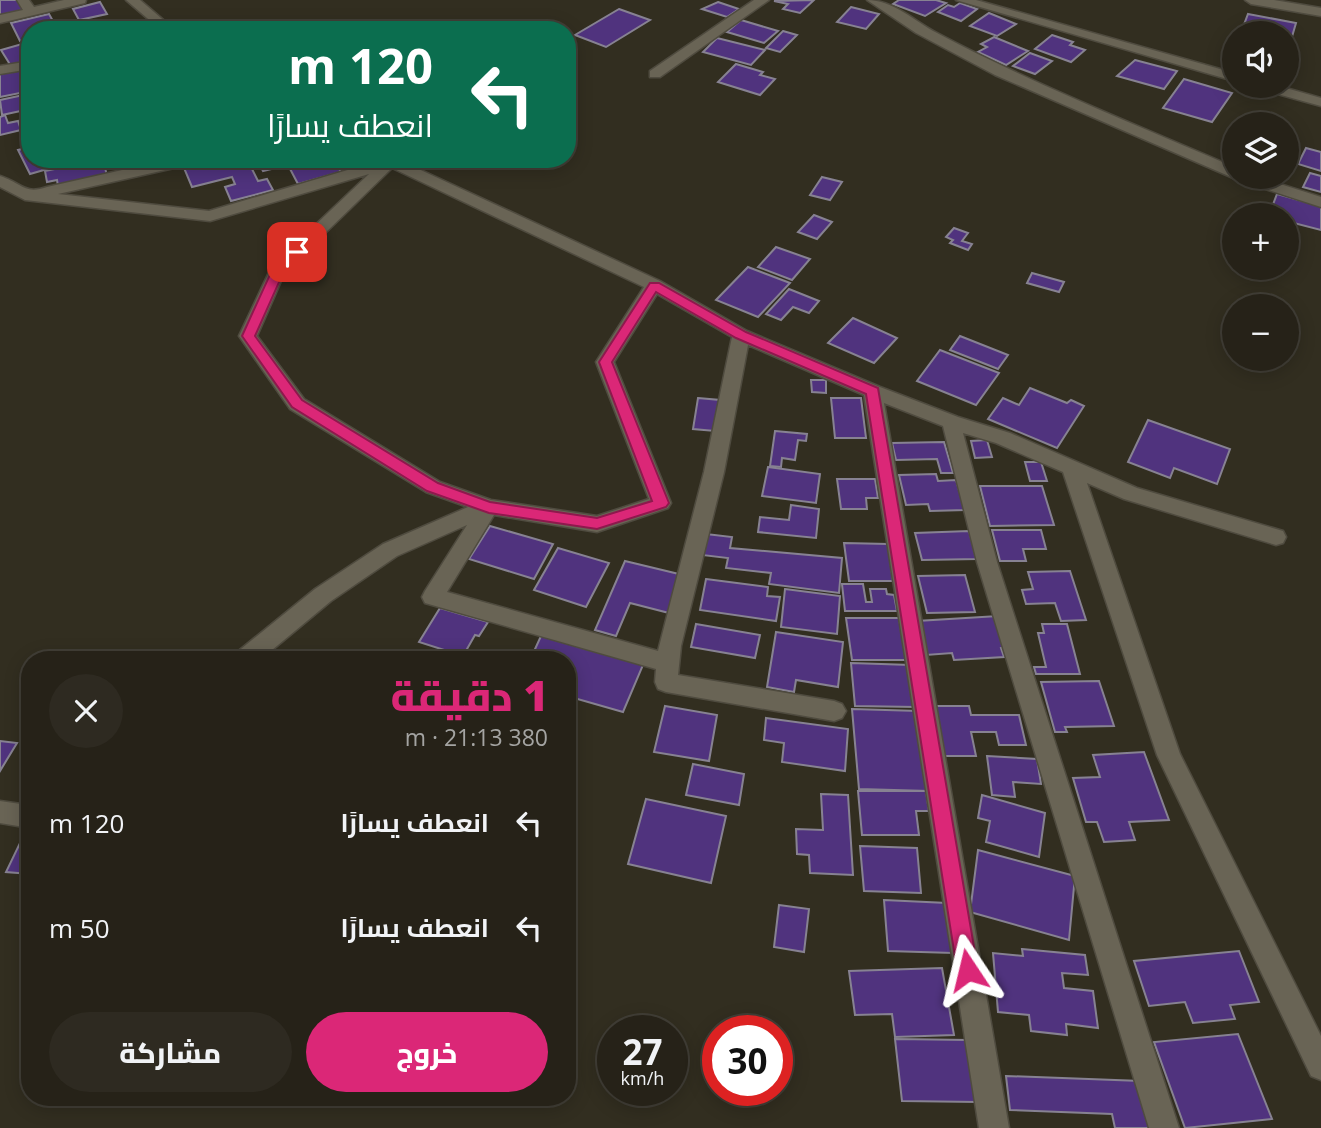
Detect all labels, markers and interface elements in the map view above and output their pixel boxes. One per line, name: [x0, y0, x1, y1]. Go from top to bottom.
map controls: [1222, 21, 1299, 371]
button: sound: [1222, 21, 1299, 98]
text: 120 m: [288, 32, 433, 98]
icon: left: [457, 49, 548, 140]
text: انعطف يسارًا: [267, 103, 433, 146]
button: layers: [1222, 112, 1299, 189]
button: +: [1222, 203, 1299, 280]
pin: [267, 222, 327, 282]
icon: arrive: [278, 233, 316, 271]
button: −: [1222, 294, 1299, 371]
text: 1 دقيقة: [391, 666, 548, 723]
button: close: [49, 674, 123, 748]
text: 380 m · 21:13: [405, 721, 548, 753]
text: انعطف يسارًا: [340, 804, 489, 840]
icon: left: [510, 804, 548, 842]
text: 120 m: [49, 805, 124, 841]
text: انعطف يسارًا: [340, 909, 489, 945]
icon: left: [510, 909, 548, 947]
text: 50 m: [49, 910, 110, 946]
position arrow: [931, 933, 1005, 1007]
button: مشاركة: [49, 1012, 292, 1092]
button: خروج: [306, 1012, 548, 1092]
speed limit sign: 30: [702, 1015, 793, 1106]
text: 27: [622, 1028, 663, 1075]
text: km/h: [621, 1066, 664, 1090]

